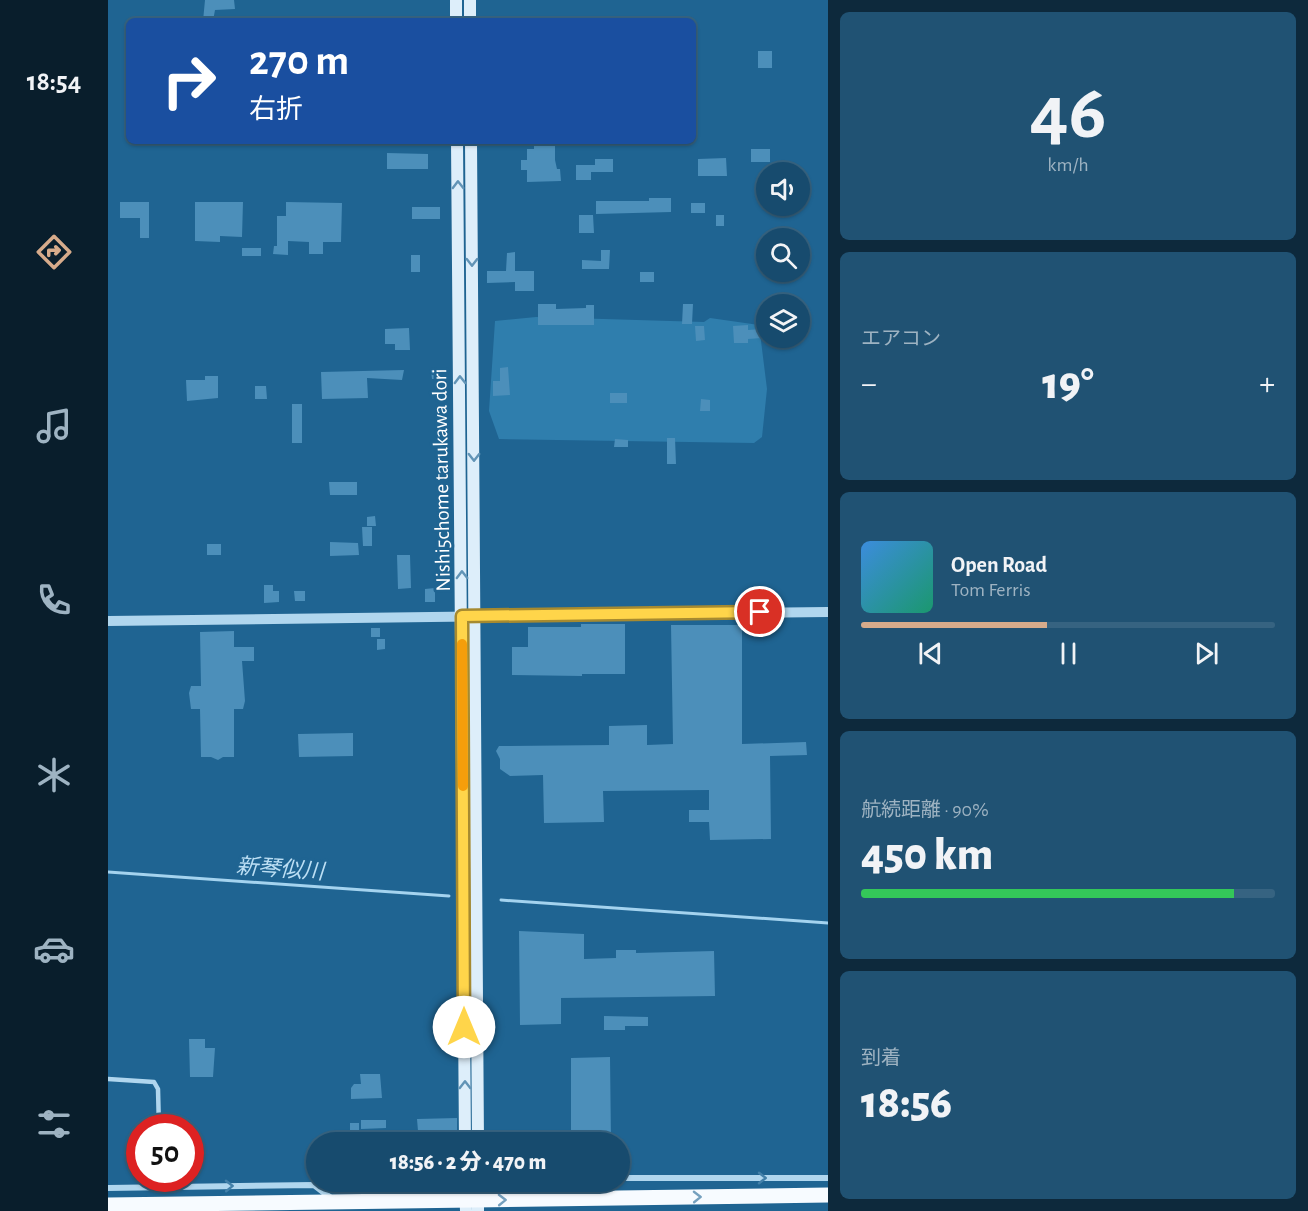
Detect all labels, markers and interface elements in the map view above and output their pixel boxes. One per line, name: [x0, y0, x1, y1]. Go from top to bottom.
text: 270 m: [249, 40, 349, 82]
icon: right: [150, 42, 228, 120]
text: 18:54: [27, 68, 81, 95]
text: 46: [1030, 75, 1106, 153]
text: 右折: [249, 96, 303, 123]
text: km/h: [1047, 155, 1089, 175]
map controls: [756, 162, 810, 348]
button: sound: [756, 162, 810, 216]
one-way arrow: [452, 180, 464, 189]
button: search: [756, 228, 810, 282]
icon: directions: [33, 231, 75, 273]
one-way arrow: [466, 258, 478, 267]
button: layers: [756, 294, 810, 348]
text: エアコン: [861, 329, 941, 349]
text: 19°: [1042, 362, 1094, 407]
street label: Nishi5chome tarukawa dori: [429, 368, 454, 592]
text: −: [861, 368, 877, 401]
text: +: [1259, 368, 1275, 401]
one-way arrow: [454, 375, 466, 384]
icon: music: [33, 405, 75, 447]
one-way arrow: [468, 453, 480, 462]
text: Open Road: [951, 554, 1047, 576]
one-way arrow: [455, 570, 468, 579]
icon: phone: [33, 579, 75, 621]
text: Tom Ferris: [951, 580, 1031, 600]
pin: [734, 586, 785, 637]
icon: arrive: [743, 595, 776, 628]
icon: previous: [914, 637, 947, 670]
icon: pause: [1052, 637, 1085, 670]
icon: next: [1190, 637, 1223, 670]
icon: climate: [33, 754, 75, 796]
text: 航続距離 · 90%: [861, 800, 989, 820]
text: 450 km: [861, 833, 993, 878]
water label: 新琴似川: [235, 854, 327, 883]
icon: car: [33, 928, 75, 970]
position arrow: [432, 995, 496, 1059]
text: 到着: [861, 1048, 901, 1068]
one-way arrow: [459, 1080, 471, 1089]
text: 18:56: [861, 1081, 952, 1126]
icon: filters: [33, 1103, 75, 1145]
speed limit sign: 50: [126, 1114, 204, 1192]
text: 18:56 · 2 分 · 470 m: [390, 1151, 546, 1173]
one-way arrow: [757, 1172, 766, 1184]
one-way arrow: [225, 1180, 234, 1192]
one-way arrow: [693, 1191, 702, 1203]
one-way arrow: [498, 1193, 507, 1206]

